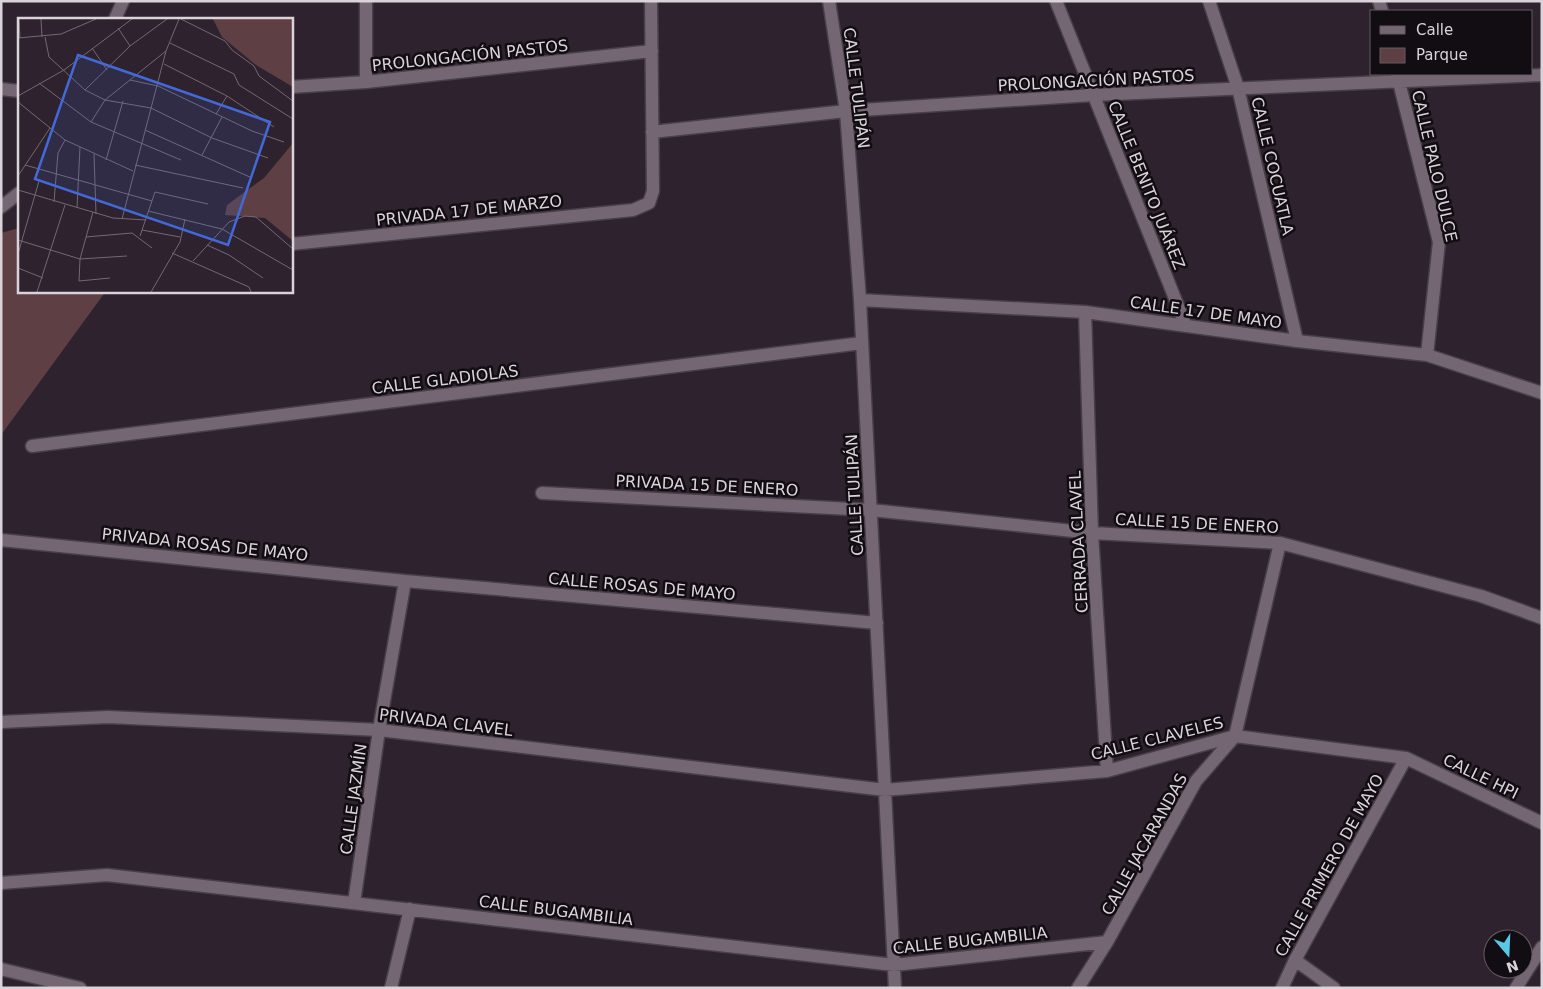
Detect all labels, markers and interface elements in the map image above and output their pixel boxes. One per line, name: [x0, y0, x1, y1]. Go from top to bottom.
legend: [1370, 10, 1533, 75]
inset map: [18, 18, 292, 292]
text: Calle: [1416, 21, 1453, 39]
street label: CALLE TULIPÁN: [840, 26, 873, 150]
street label: PROLONGACIÓN PASTOS: [371, 36, 569, 75]
text: Parque: [1416, 46, 1468, 64]
street label: PROLONGACIÓN PASTOS: [997, 66, 1195, 95]
street label: CALLE PALO DULCE: [1408, 88, 1461, 244]
street label: CALLE COCUATLA: [1247, 95, 1298, 237]
street label: CALLE BENITO JUÁREZ: [1104, 98, 1189, 272]
street label: PRIVADA 17 DE MARZO: [375, 191, 563, 230]
street label: CALLE 17 DE MAYO: [1129, 292, 1283, 333]
street label: CALLE GLADIOLAS: [371, 361, 520, 398]
street label: CALLE TULIPÁN: [842, 434, 867, 556]
street label: CERRADA CLAVEL: [1065, 470, 1092, 613]
street label: PRIVADA 15 DE ENERO: [615, 471, 799, 500]
street label: CALLE 15 DE ENERO: [1115, 510, 1279, 537]
street label: PRIVADA ROSAS DE MAYO: [101, 524, 309, 565]
street label: CALLE ROSAS DE MAYO: [547, 569, 736, 604]
street label: PRIVADA CLAVEL: [378, 705, 514, 740]
street label: CALLE CLAVELES: [1089, 713, 1225, 764]
street label: CALLE JAZMÍN: [336, 742, 371, 856]
street label: CALLE HPI: [1440, 750, 1522, 803]
street label: CALLE JACARANDAS: [1098, 770, 1191, 918]
street label: CALLE PRIMERO DE MAYO: [1271, 771, 1388, 960]
street label: CALLE BUGAMBILIA: [478, 892, 634, 929]
street label: CALLE BUGAMBILIA: [892, 923, 1048, 958]
north arrow: [1483, 929, 1533, 979]
text: N: [1504, 957, 1520, 976]

